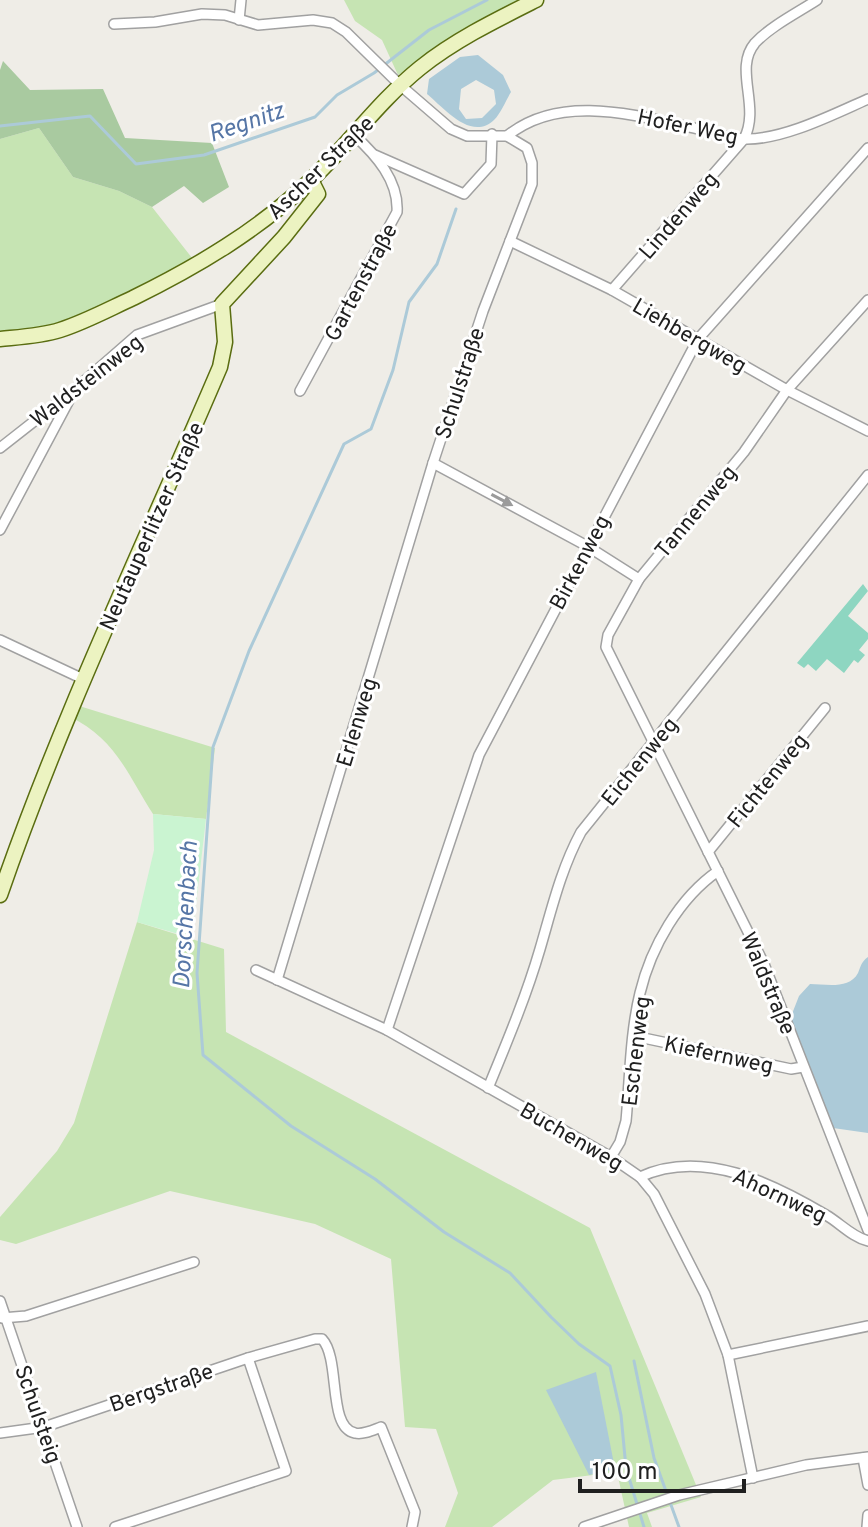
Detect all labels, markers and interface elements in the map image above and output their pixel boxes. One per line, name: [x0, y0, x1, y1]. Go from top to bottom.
water label: Regnitz: [205, 97, 290, 151]
street label: Hofer Weg: [635, 105, 740, 152]
street label: Ascher Straße: [263, 111, 381, 227]
street label: Lindenweg: [634, 167, 725, 266]
street label: Gartenstraße: [320, 220, 405, 347]
street label: Liehbergweg: [627, 294, 751, 381]
street label: Schulstraße: [431, 325, 492, 443]
street label: Waldsteinweg: [26, 330, 149, 434]
street label: Neutauperlitzer Straße: [95, 419, 211, 636]
street label: Tannenweg: [650, 461, 744, 565]
one-way arrow: [491, 493, 513, 507]
street label: Birkenweg: [545, 511, 618, 615]
street label: Erlenweg: [332, 675, 385, 770]
street label: Eichenweg: [597, 713, 685, 813]
street label: Fichtenweg: [723, 729, 815, 834]
water label: Dorschenbach: [168, 840, 206, 990]
street label: Waldstraße: [733, 929, 800, 1039]
street label: Eschenweg: [617, 995, 658, 1108]
street label: Kiefernweg: [661, 1032, 776, 1081]
street label: Buchenweg: [514, 1098, 627, 1179]
street label: Ahornweg: [728, 1164, 830, 1231]
street label: Bergstraße: [106, 1359, 217, 1420]
street label: Schulsteig: [7, 1362, 66, 1468]
scale bar: [580, 1443, 744, 1493]
text: 100 m: [592, 1458, 658, 1488]

